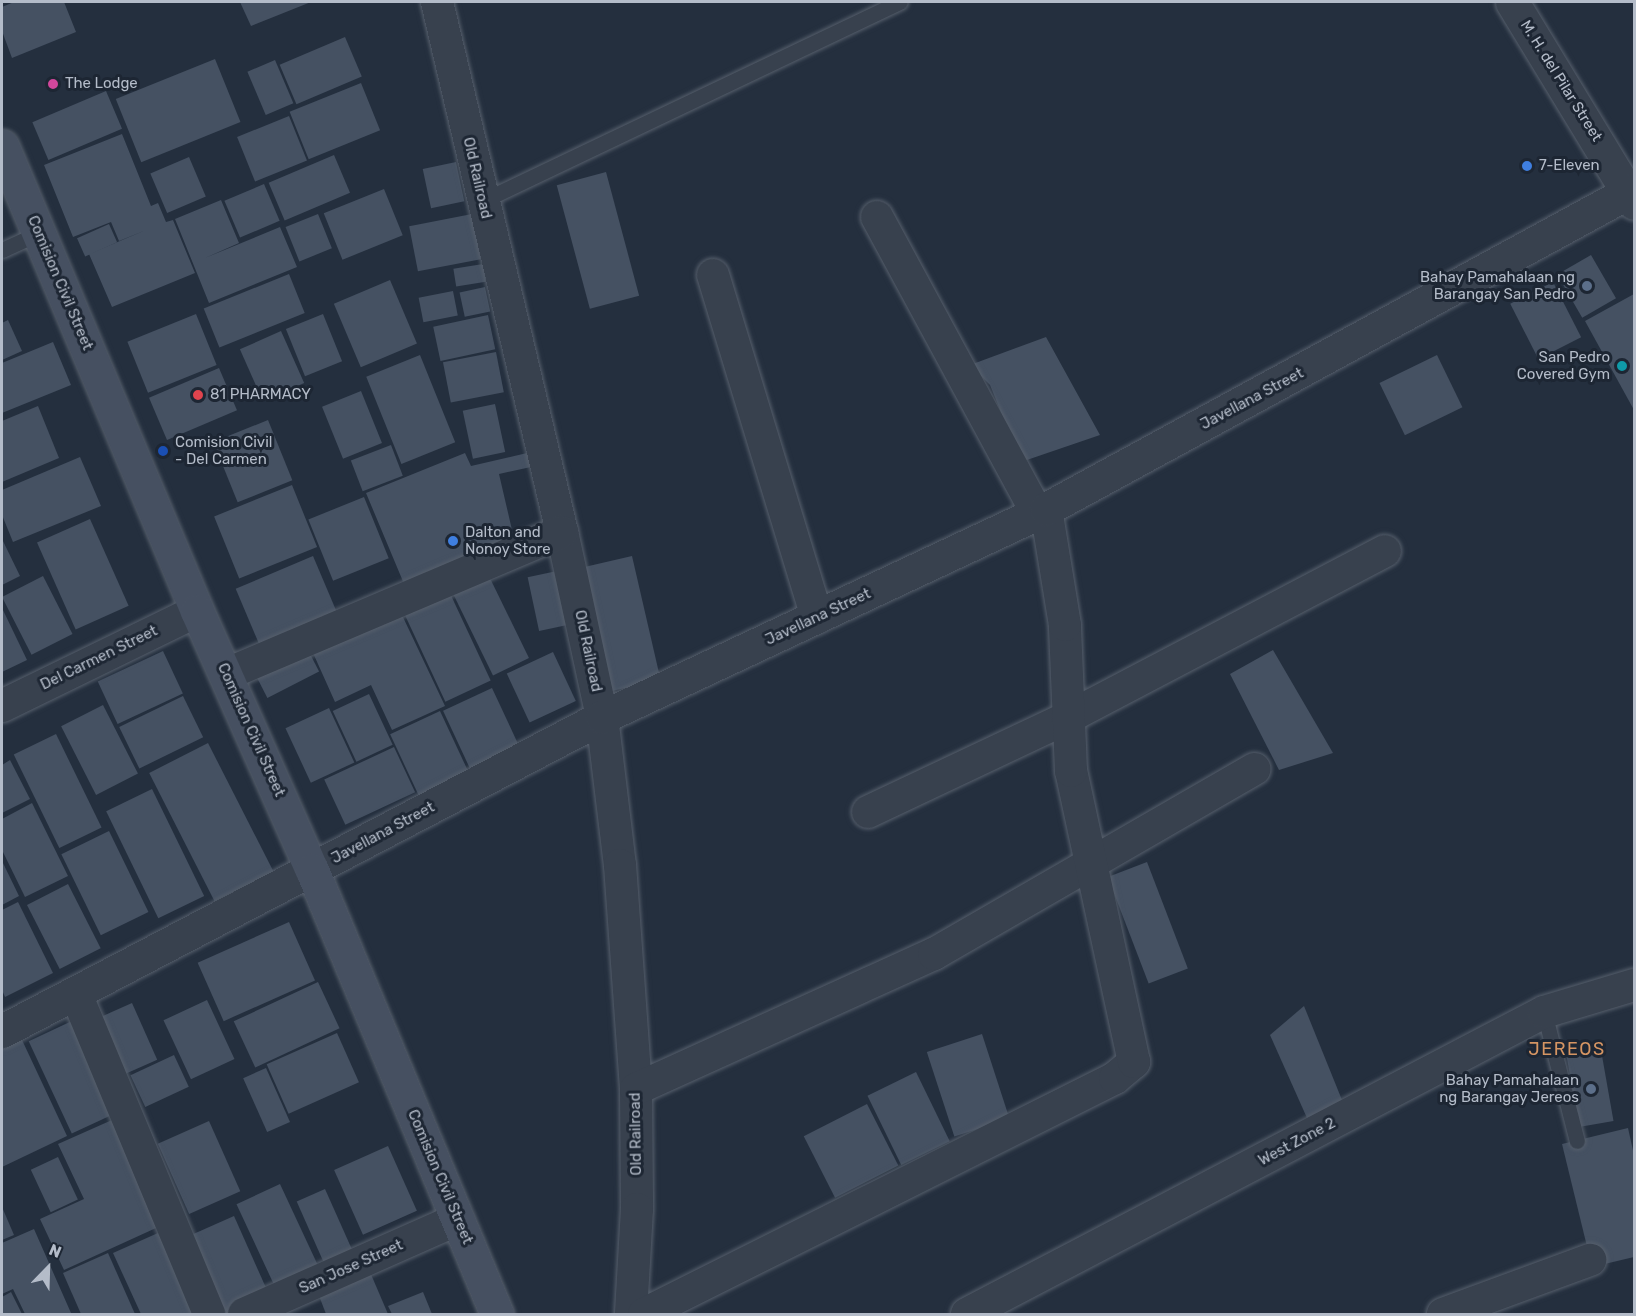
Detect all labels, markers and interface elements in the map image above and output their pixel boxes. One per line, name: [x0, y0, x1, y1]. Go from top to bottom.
street label: M. H. del Pilar Street: [1516, 17, 1606, 145]
place label: The Lodge: [65, 75, 138, 93]
marker: The Lodge: [46, 77, 60, 91]
street label: Old Railroad: [459, 135, 495, 221]
place label: 7-Eleven: [1539, 157, 1600, 175]
marker: 7-Eleven: [1520, 159, 1534, 173]
street label: Comision Civil Street: [23, 213, 97, 353]
place label: Bahay Pamahalaan ng Barangay San Pedro: [1420, 268, 1575, 303]
marker: Bahay Pamahalaan ng Barangay San Pedro: [1580, 279, 1594, 293]
place label: San Pedro Covered Gym: [1517, 348, 1610, 383]
marker: San Pedro Covered Gym: [1615, 359, 1629, 373]
street label: Javellana Street: [1197, 364, 1307, 434]
place label: 81 PHARMACY: [210, 386, 311, 404]
marker: 81 PHARMACY: [191, 388, 205, 402]
place label: Comision Civil - Del Carmen: [175, 433, 272, 468]
marker: Comision Civil - Del Carmen: [156, 444, 170, 458]
place label: Dalton and Nonoy Store: [465, 523, 551, 558]
marker: Dalton and Nonoy Store: [446, 534, 460, 548]
street label: Javellana Street: [763, 585, 873, 649]
street label: Old Railroad: [571, 608, 605, 694]
street label: Del Carmen Street: [38, 622, 160, 694]
street label: Comision Civil Street: [213, 660, 289, 800]
street label: Javellana Street: [328, 798, 438, 868]
district label: JEREOS: [1528, 1038, 1606, 1060]
place label: Bahay Pamahalaan ng Barangay Jereos: [1439, 1071, 1579, 1106]
marker: Bahay Pamahalaan ng Barangay Jereos: [1584, 1082, 1598, 1096]
street label: Old Railroad: [626, 1092, 646, 1176]
street label: Comision Civil Street: [403, 1107, 477, 1247]
street label: West Zone 2: [1255, 1114, 1339, 1170]
street label: San Jose Street: [296, 1236, 406, 1298]
north arrow: [18, 1238, 78, 1298]
text: N: [46, 1240, 64, 1262]

